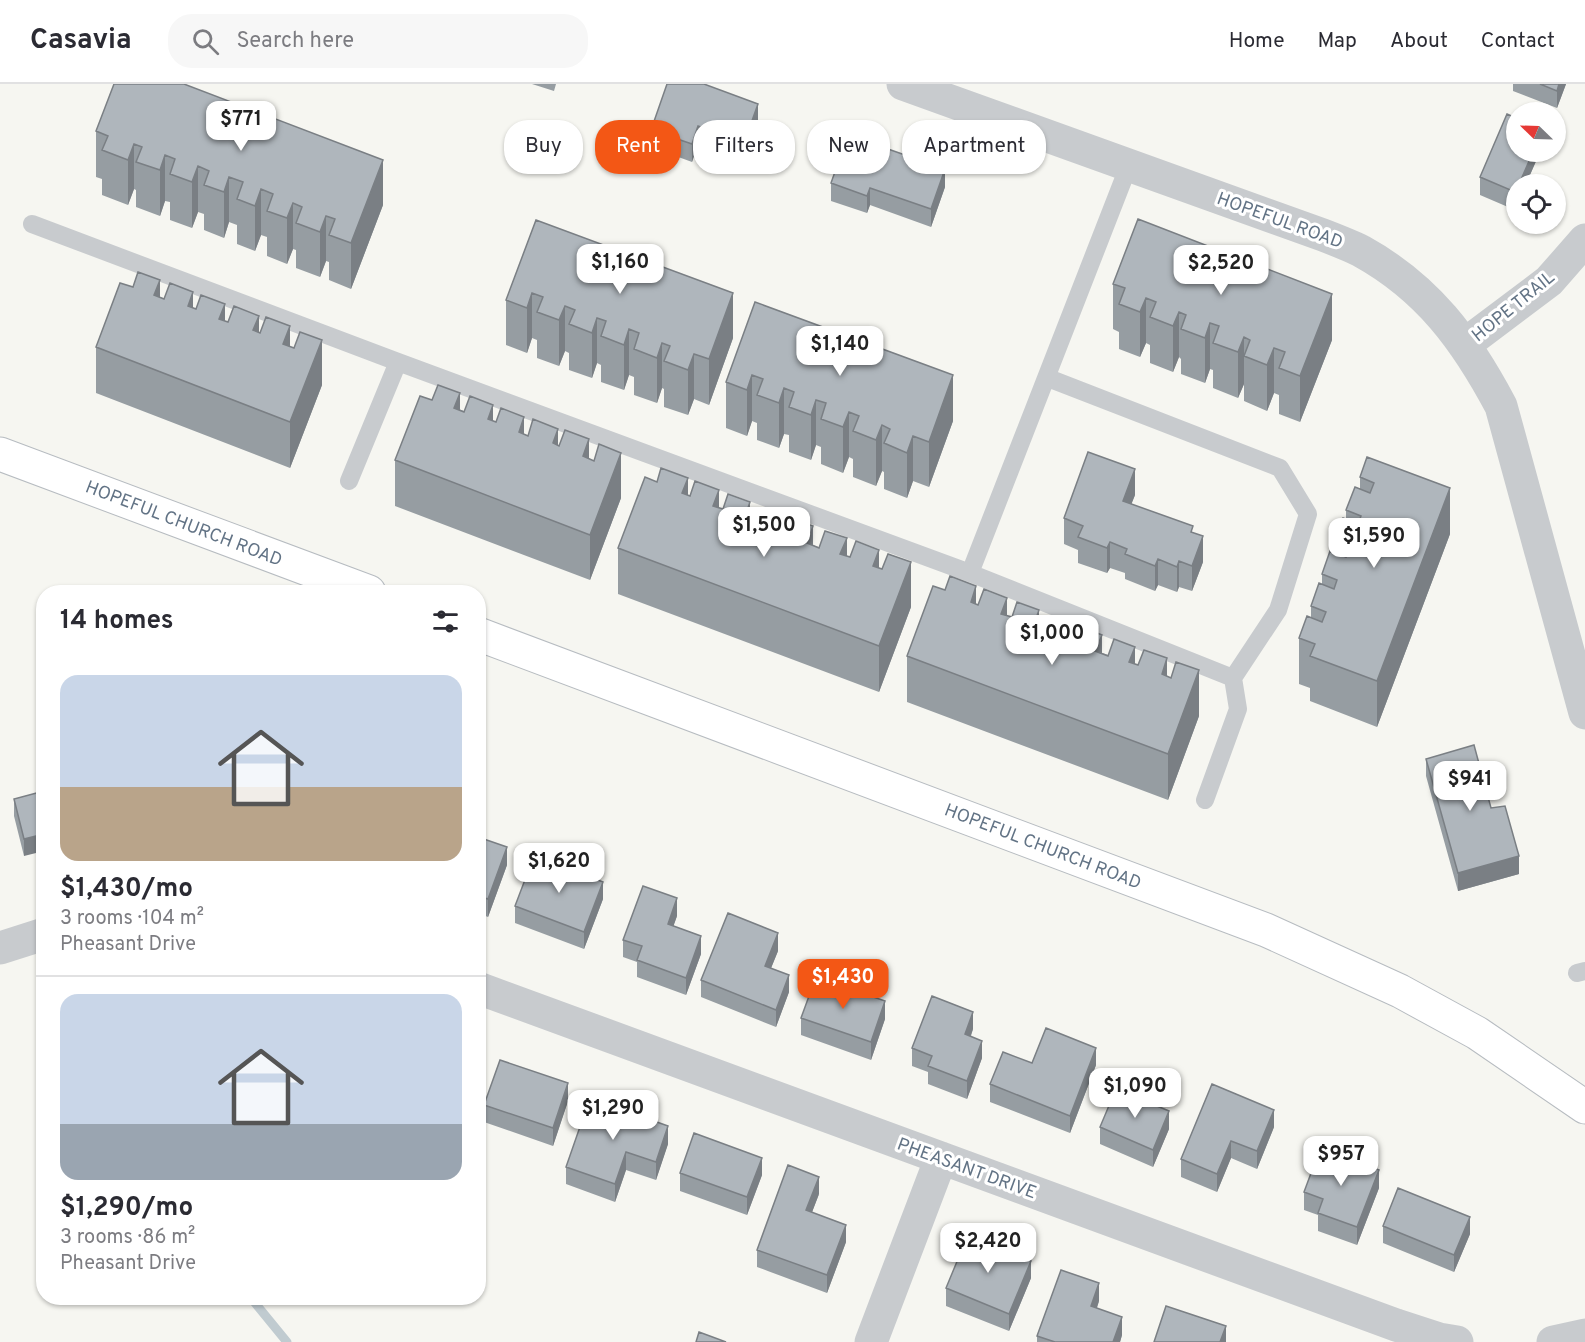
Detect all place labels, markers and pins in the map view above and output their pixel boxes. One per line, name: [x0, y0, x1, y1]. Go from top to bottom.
pin: $771: [205, 101, 277, 152]
pin: $1,160: [571, 244, 669, 295]
pin: $2,520: [1172, 245, 1270, 296]
pin: $1,140: [791, 326, 889, 377]
pin: $1,500: [715, 507, 813, 558]
pin: $1,590: [1325, 518, 1423, 569]
pin: $1,000: [1003, 615, 1101, 666]
pin: $941: [1434, 761, 1506, 812]
pin: $1,620: [510, 843, 608, 894]
pin: $1,430: [794, 959, 892, 1010]
pin: $1,090: [1086, 1068, 1184, 1119]
pin: $1,290: [564, 1090, 662, 1141]
pin: $957: [1305, 1136, 1377, 1187]
pin: $2,420: [939, 1223, 1037, 1274]

